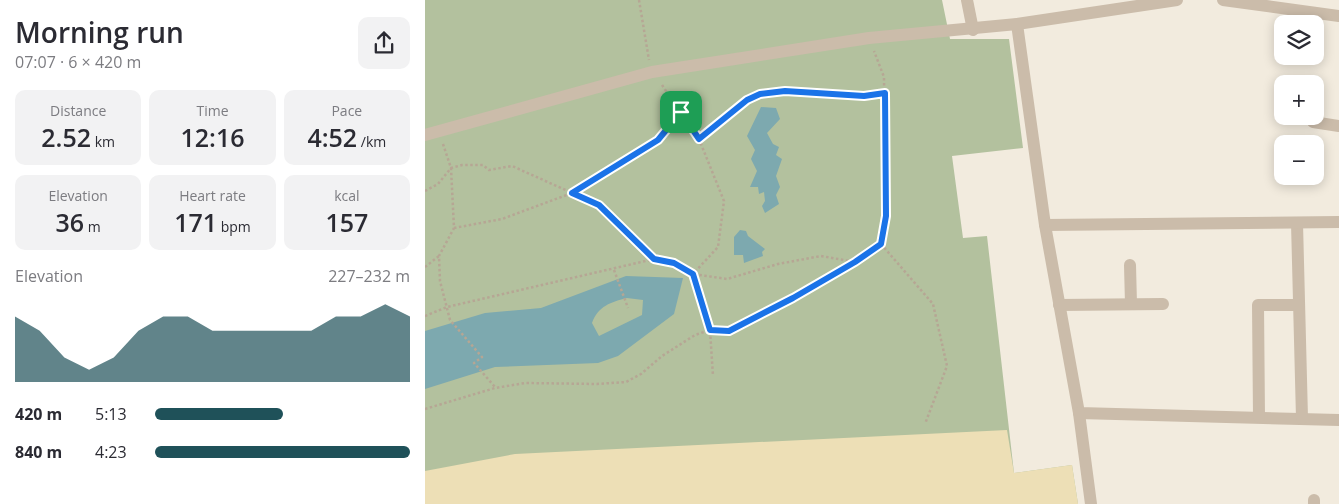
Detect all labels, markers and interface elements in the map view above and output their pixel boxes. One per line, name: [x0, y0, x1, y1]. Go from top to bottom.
text: Morning run: [15, 13, 184, 51]
map controls: [1274, 15, 1324, 185]
button: layers: [1274, 15, 1324, 65]
button: share: [358, 17, 410, 69]
text: 07:07 · 6 × 420 m: [15, 51, 141, 73]
button: +: [1274, 75, 1324, 125]
pin: [660, 91, 702, 133]
icon: arrive: [667, 98, 695, 126]
text: Distance: [50, 101, 106, 120]
text: Time: [196, 101, 229, 120]
text: Pace: [331, 101, 362, 120]
text: 2.52: [41, 120, 91, 154]
text: 12:16: [180, 120, 245, 154]
text: 4:52: [307, 120, 357, 154]
text: km: [91, 132, 115, 151]
text: /km: [357, 132, 386, 151]
button: −: [1274, 135, 1324, 185]
text: Elevation: [48, 186, 108, 205]
text: Heart rate: [179, 186, 246, 205]
text: kcal: [334, 186, 360, 205]
text: 36: [56, 205, 84, 239]
text: 171: [174, 205, 217, 239]
text: 157: [325, 205, 368, 239]
text: m: [84, 217, 101, 236]
text: bpm: [217, 217, 251, 236]
text: Elevation: [15, 265, 83, 287]
text: 227–232 m: [328, 265, 410, 287]
text: 420 m: [15, 403, 62, 425]
text: 5:13: [95, 403, 127, 425]
text: 840 m: [15, 441, 62, 463]
text: 4:23: [95, 441, 127, 463]

